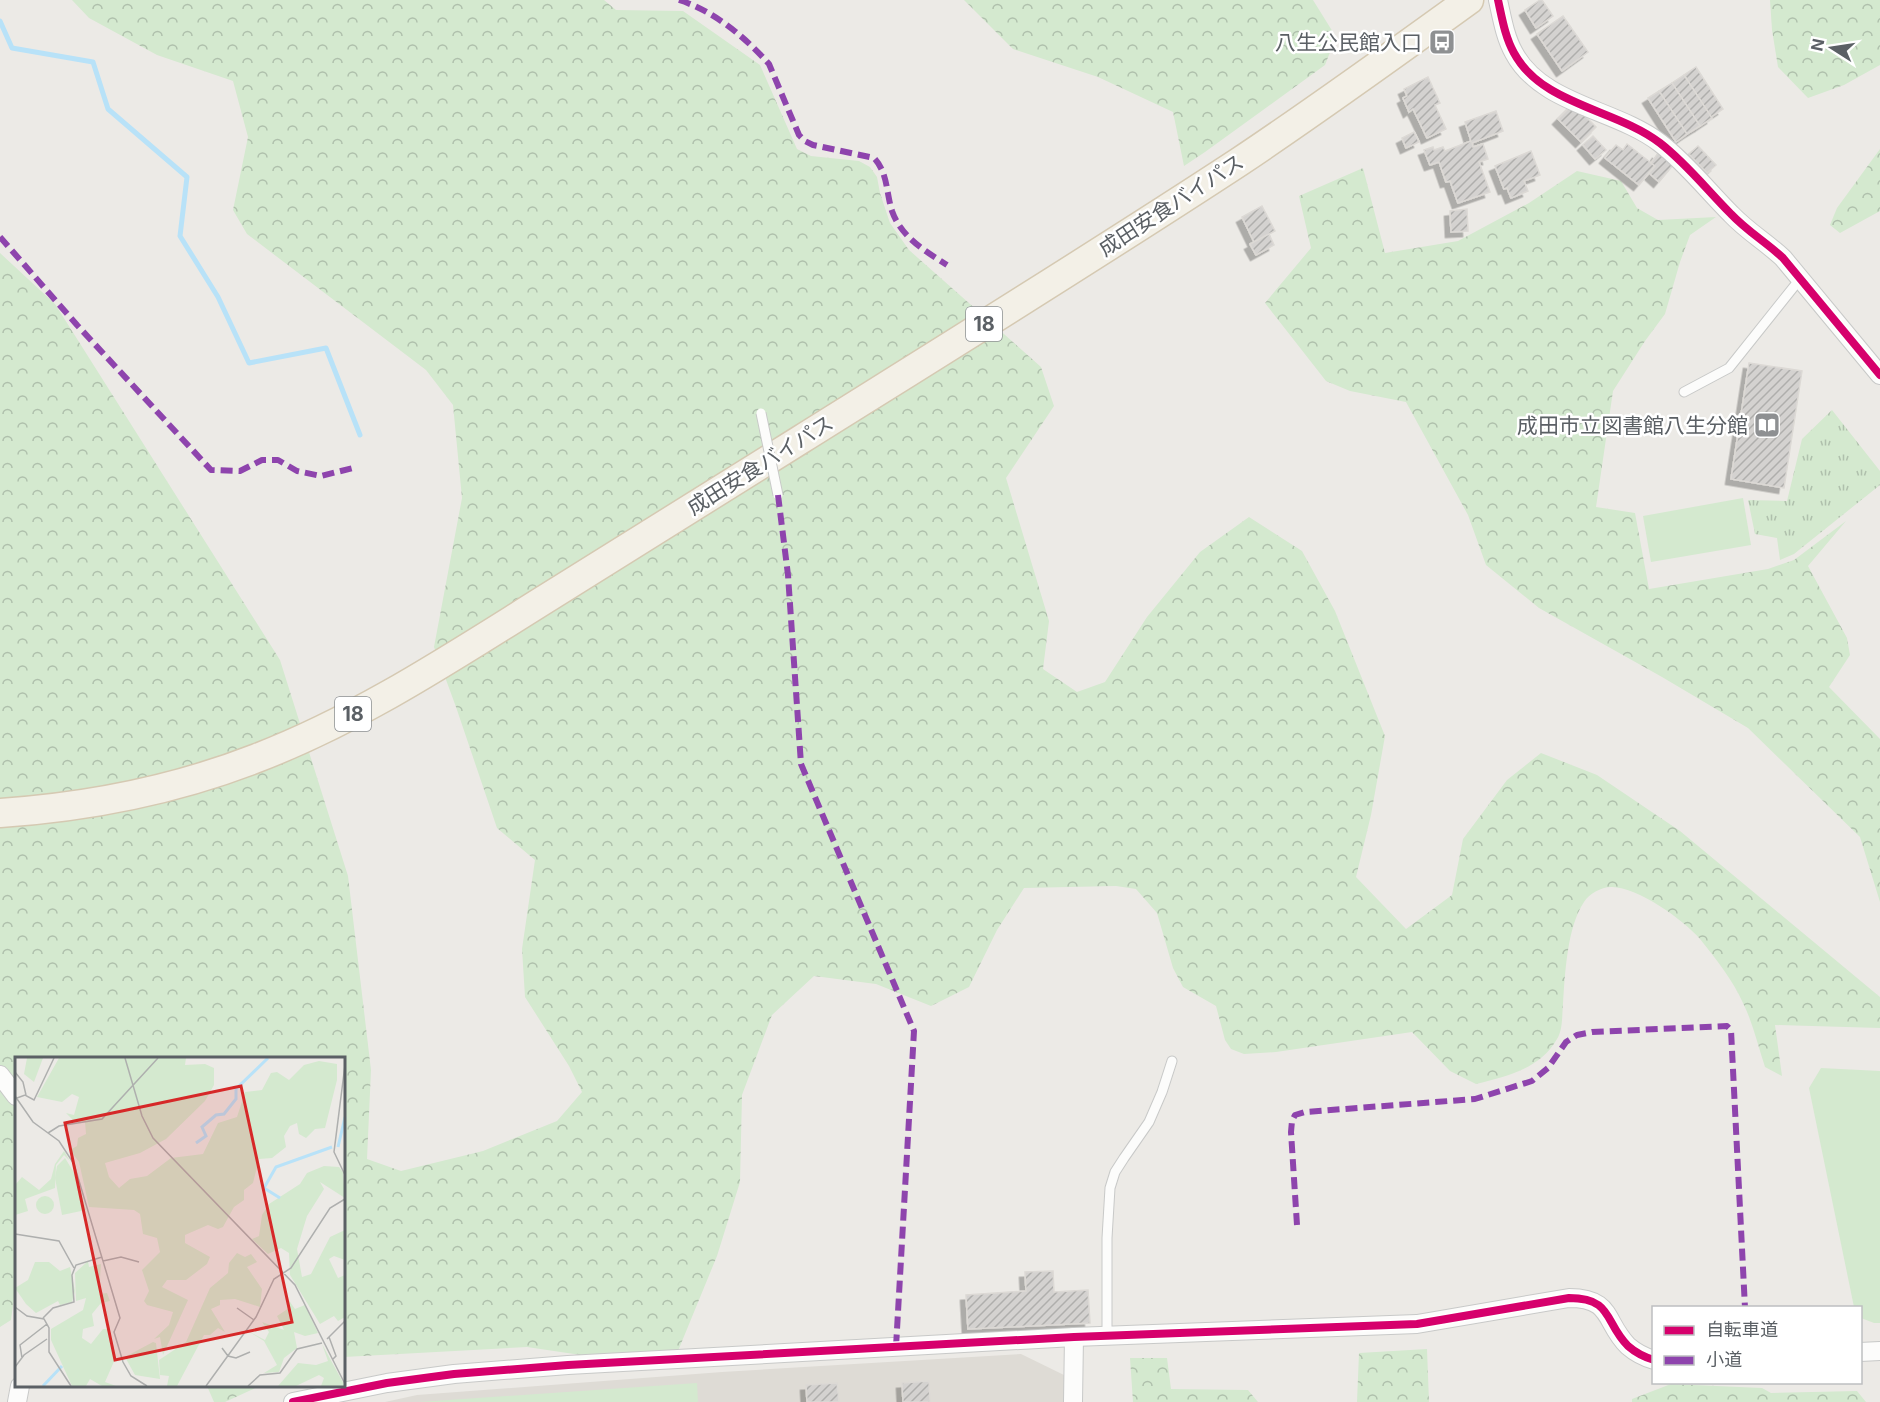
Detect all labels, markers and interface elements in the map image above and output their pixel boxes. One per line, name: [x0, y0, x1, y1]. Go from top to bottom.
north arrow: [1802, 18, 1862, 78]
bus stop icon: 八生公民館入口: [1427, 27, 1457, 57]
place label: 八生公民館入口: [1275, 30, 1422, 55]
text: N: [1806, 37, 1828, 53]
street label: 成田安食バイパス: [1094, 149, 1248, 261]
road number: 18: [966, 307, 1002, 341]
street label: 成田安食バイパス: [682, 410, 838, 520]
library icon: 成田市立図書館八生分館: [1752, 410, 1782, 440]
place label: 成田市立図書館八生分館: [1517, 413, 1748, 438]
road number: 18: [335, 697, 371, 731]
inset map: [15, 1057, 345, 1387]
legend: [1652, 1306, 1862, 1384]
text: 自転車道: [1706, 1319, 1778, 1340]
text: 小道: [1706, 1349, 1742, 1370]

